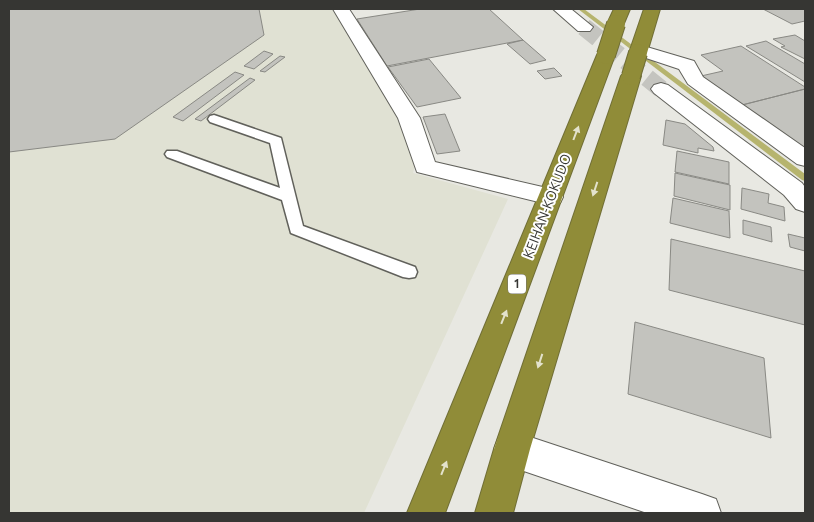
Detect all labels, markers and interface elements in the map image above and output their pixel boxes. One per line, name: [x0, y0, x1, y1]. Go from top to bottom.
one-way arrow: [572, 125, 580, 140]
street label: KEIHAN-KOKUDO: [520, 151, 574, 261]
one-way arrow: [590, 182, 598, 197]
road number: 1: [508, 274, 526, 294]
one-way arrow: [500, 310, 508, 324]
one-way arrow: [536, 354, 544, 369]
one-way arrow: [440, 460, 448, 475]

